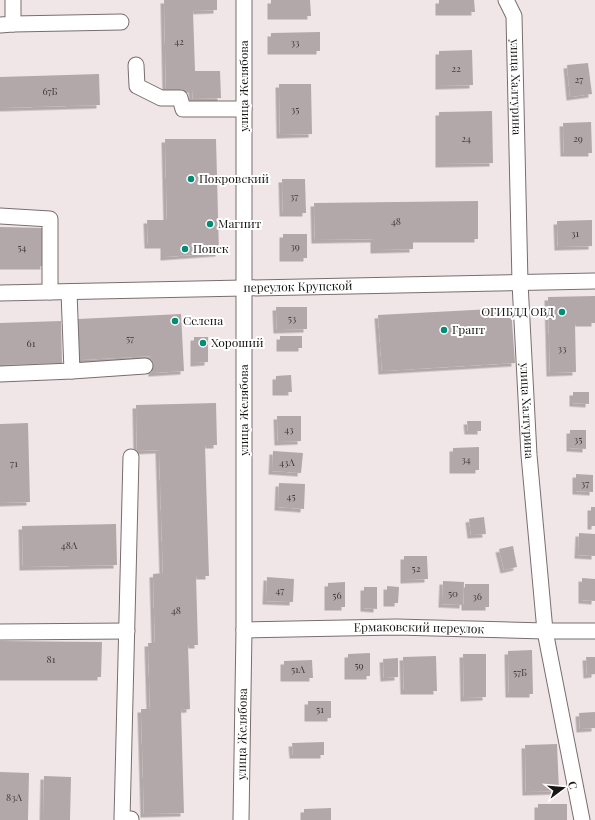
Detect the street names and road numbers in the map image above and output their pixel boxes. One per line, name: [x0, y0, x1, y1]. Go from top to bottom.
street label: улица Халтурина: [507, 38, 526, 135]
street label: улица Желябова: [235, 40, 251, 133]
street label: переулок Крупской: [243, 277, 353, 295]
street label: улица Халтурина: [517, 361, 538, 460]
street label: улица Желябова: [235, 364, 251, 457]
street label: Ермаковский переулок: [353, 618, 485, 636]
street label: улица Желябова: [233, 688, 250, 781]

